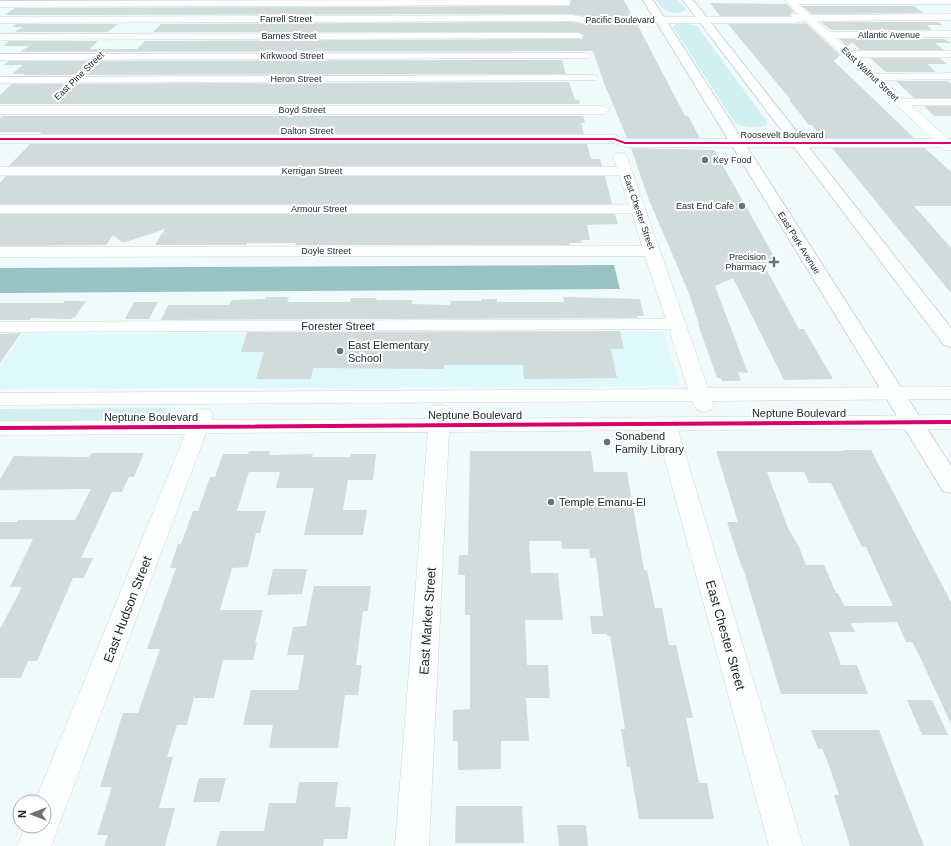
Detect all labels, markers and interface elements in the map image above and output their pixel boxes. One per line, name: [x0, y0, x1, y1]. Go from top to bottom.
street label: Farrell Street: [260, 14, 313, 24]
street label: Pacific Boulevard: [585, 15, 655, 25]
street label: Atlantic Avenue: [858, 30, 920, 40]
street label: Barnes Street: [261, 31, 317, 41]
street label: East Walnut Street: [839, 45, 901, 103]
street label: East Pine Street: [52, 49, 106, 102]
street label: Kirkwood Street: [260, 51, 324, 61]
street label: Heron Street: [270, 74, 322, 84]
street label: Boyd Street: [278, 105, 326, 115]
street label: Dalton Street: [281, 126, 334, 136]
street label: Roosevelt Boulevard: [740, 130, 824, 140]
marker: Key Food: [700, 155, 710, 165]
place label: Key Food: [713, 155, 752, 165]
street label: Kerrigan Street: [282, 166, 343, 176]
street label: East Chester Street: [621, 173, 657, 251]
place label: East End Cafe: [676, 201, 734, 211]
marker: East End Cafe: [737, 201, 747, 211]
street label: Armour Street: [291, 204, 348, 214]
street label: East Park Avenue: [776, 210, 822, 276]
street label: Doyle Street: [301, 246, 351, 256]
place label: Precision Pharmacy: [725, 252, 766, 272]
marker: Precision Pharmacy: [769, 257, 779, 267]
street label: Forester Street: [301, 320, 375, 332]
place label: East Elementary School: [348, 339, 429, 364]
marker: East Elementary School: [335, 346, 345, 356]
street label: Neptune Boulevard: [752, 407, 846, 419]
street label: Neptune Boulevard: [428, 409, 522, 421]
street label: Neptune Boulevard: [104, 411, 198, 423]
place label: Sonabend Family Library: [615, 430, 685, 455]
marker: Sonabend Family Library: [602, 437, 612, 447]
place label: Temple Emanu-El: [559, 496, 646, 508]
marker: Temple Emanu-El: [546, 497, 556, 507]
street label: East Hudson Street: [100, 554, 155, 664]
street label: East Market Street: [416, 566, 439, 675]
street label: East Chester Street: [703, 579, 748, 692]
north arrow: [12, 794, 52, 834]
text: N: [16, 810, 28, 818]

